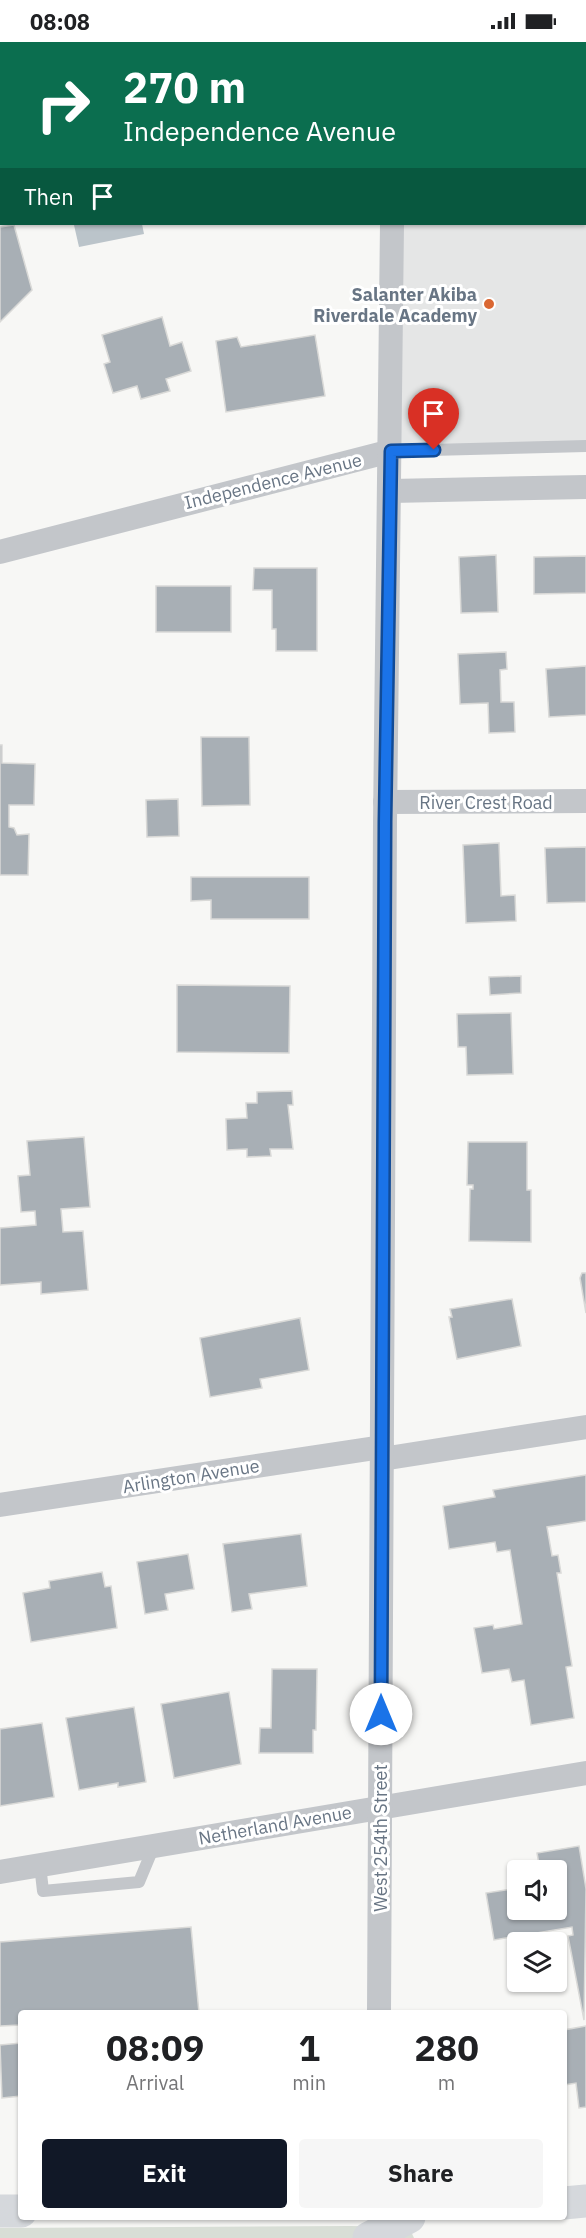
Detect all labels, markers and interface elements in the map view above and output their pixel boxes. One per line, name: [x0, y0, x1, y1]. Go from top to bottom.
text: 08:08: [30, 7, 90, 36]
text: 270 m: [123, 60, 246, 115]
icon: right: [24, 66, 102, 144]
text: Independence Avenue: [123, 113, 396, 148]
icon: arrive: [86, 180, 119, 213]
text: Then: [24, 182, 74, 211]
place label: Salanter Akiba Riverdale Academy: [313, 283, 477, 327]
marker: Salanter Akiba Riverdale Academy: [482, 297, 496, 311]
pin: [408, 388, 459, 450]
icon: arrive: [417, 397, 450, 430]
street label: Independence Avenue: [182, 448, 364, 514]
street label: River Crest Road: [419, 791, 553, 814]
street label: Arlington Avenue: [121, 1454, 261, 1498]
position arrow: [349, 1682, 413, 1746]
street label: West 254th Street: [369, 1764, 392, 1912]
street label: Netherland Avenue: [197, 1800, 354, 1850]
map controls: [507, 1860, 567, 1992]
button: sound: [507, 1860, 567, 1920]
button: layers: [507, 1932, 567, 1992]
text: 08:09: [106, 2024, 204, 2071]
text: 1: [298, 2024, 320, 2071]
text: 280: [414, 2024, 479, 2071]
text: Arrival: [126, 2069, 184, 2096]
text: min: [292, 2069, 326, 2096]
text: m: [438, 2069, 455, 2096]
button: Exit: [42, 2139, 287, 2208]
button: Share: [299, 2139, 543, 2208]

